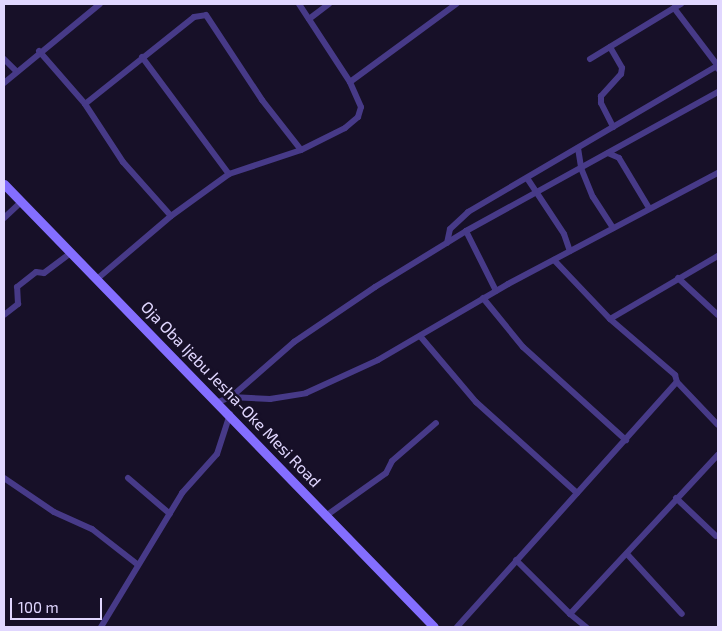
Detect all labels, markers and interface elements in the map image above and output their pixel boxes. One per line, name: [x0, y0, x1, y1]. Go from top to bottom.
street label: Oja Oba Ijebu Jesha-Oke Mesi Road: [137, 297, 325, 491]
scale bar: [12, 588, 105, 620]
text: 100 m: [18, 598, 59, 616]

